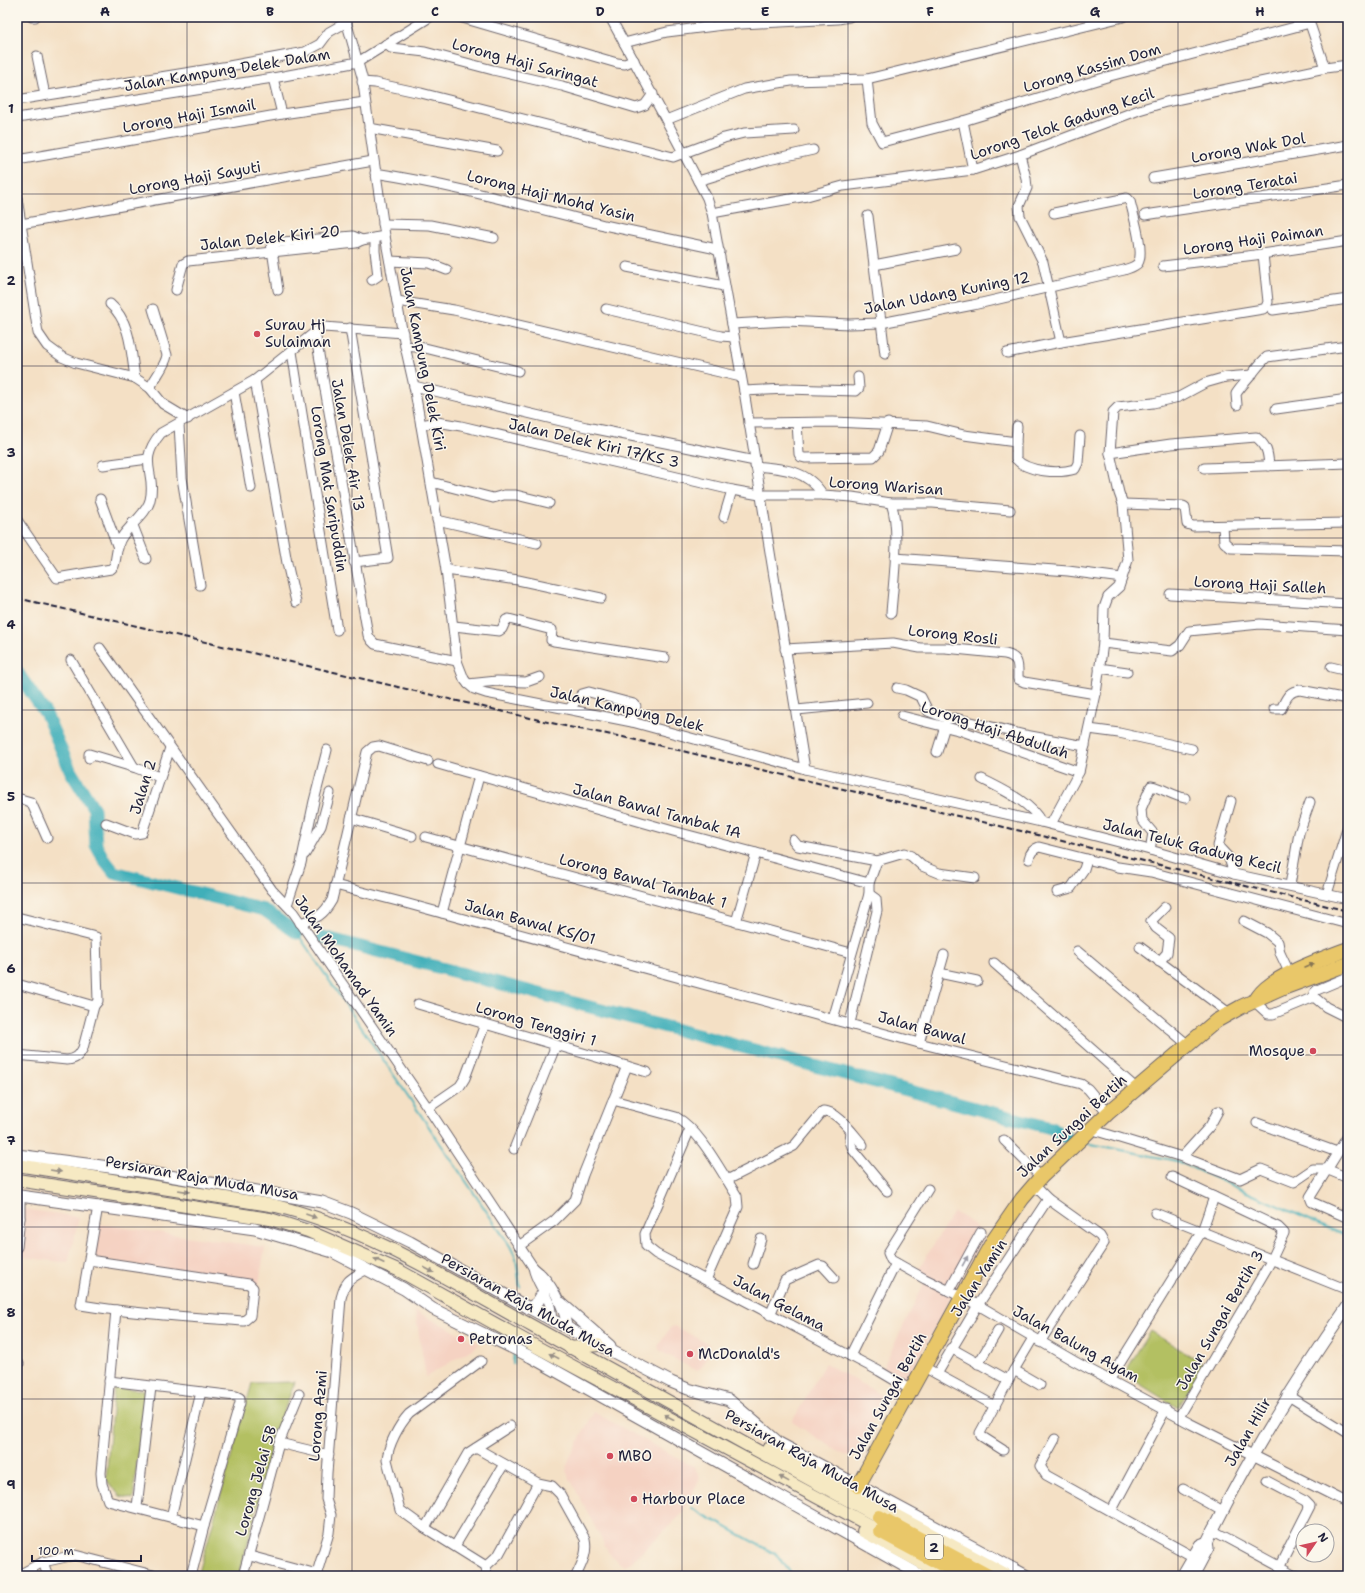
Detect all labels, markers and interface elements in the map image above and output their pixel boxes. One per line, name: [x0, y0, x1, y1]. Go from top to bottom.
text: A: [100, 3, 110, 20]
text: B: [266, 3, 274, 20]
text: C: [431, 3, 439, 20]
text: D: [595, 3, 605, 20]
text: E: [761, 3, 770, 20]
text: F: [926, 3, 934, 20]
text: G: [1090, 3, 1101, 20]
text: H: [1255, 3, 1265, 20]
street label: Lorong Haji Saringat: [450, 34, 600, 92]
street label: Lorong Kassim Dom: [1021, 39, 1163, 97]
street label: Jalan Kampung Delek Dalam: [123, 44, 332, 96]
street label: Lorong Telok Gadung Kecil: [967, 83, 1157, 165]
street label: Lorong Haji Ismail: [121, 94, 258, 138]
text: 1: [8, 100, 14, 117]
street label: Lorong Wak Dol: [1189, 128, 1307, 168]
street label: Lorong Haji Sayuti: [127, 157, 263, 199]
street label: Lorong Haji Mohd Yasin: [465, 165, 637, 227]
street label: Lorong Teratai: [1191, 168, 1299, 204]
street label: Lorong Haji Paiman: [1182, 220, 1324, 260]
street label: Jalan Delek Kiri 20: [199, 221, 341, 255]
street label: Jalan Kampung Delek Kiri: [395, 265, 451, 453]
street label: Jalan Udang Kuning 12: [862, 267, 1032, 319]
text: 2: [6, 272, 16, 289]
place label: Surau Hj Sulaiman: [265, 315, 331, 352]
marker: Surau Hj Sulaiman: [252, 329, 262, 339]
street label: Jalan Delek Air 13: [327, 377, 369, 513]
street label: Lorong Mat Saripuddin: [306, 405, 352, 573]
street label: Jalan Delek Kiri 17/KS 3: [507, 414, 681, 472]
text: 3: [6, 444, 16, 461]
street label: Lorong Warisan: [828, 472, 944, 500]
street label: Lorong Haji Salleh: [1193, 572, 1327, 598]
text: 4: [6, 616, 16, 633]
street label: Lorong Rosli: [907, 620, 999, 650]
street label: Jalan Kampung Delek: [548, 682, 706, 736]
street label: Lorong Haji Abdullah: [919, 697, 1071, 763]
street label: Jalan 2: [125, 757, 161, 817]
street label: Jalan Bawal Tambak 1A: [570, 779, 744, 843]
text: 5: [7, 788, 15, 805]
street label: Jalan Teluk Gadung Kecil: [1100, 814, 1284, 878]
street label: Lorong Bawal Tambak 1: [557, 849, 729, 913]
street label: Jalan Mohamad Yamin: [290, 892, 402, 1040]
street label: Jalan Bawal KS/01: [462, 895, 598, 949]
text: 6: [6, 960, 16, 977]
one-way arrow: [1303, 962, 1315, 969]
street label: Lorong Tenggiri 1: [473, 997, 599, 1051]
street label: Jalan Bawal: [876, 1007, 969, 1049]
place label: Mosque: [1249, 1041, 1305, 1061]
marker: Mosque: [1308, 1046, 1318, 1056]
street label: Jalan Sungai Bertih: [1013, 1070, 1131, 1182]
text: 7: [6, 1132, 16, 1149]
street label: Persiaran Raja Muda Musa: [104, 1151, 301, 1205]
one-way arrow: [49, 1168, 62, 1174]
one-way arrow: [178, 1188, 190, 1194]
one-way arrow: [306, 1213, 318, 1219]
street label: Jalan Yamin: [946, 1235, 1012, 1321]
street label: Jalan Sungai Bertih 3: [1172, 1246, 1268, 1394]
street label: Persiaran Raja Muda Musa: [437, 1249, 619, 1362]
one-way arrow: [962, 1256, 968, 1267]
one-way arrow: [373, 1258, 384, 1264]
one-way arrow: [423, 1267, 435, 1274]
street label: Jalan Gelama: [729, 1270, 829, 1336]
street label: Jalan Balung Ayam: [1009, 1301, 1143, 1387]
text: 8: [6, 1304, 16, 1321]
place label: Petronas: [469, 1329, 533, 1349]
street label: Jalan Sungai Bertih: [845, 1329, 931, 1463]
marker: Petronas: [456, 1334, 466, 1344]
place label: McDonald's: [698, 1344, 780, 1364]
marker: McDonald's: [685, 1349, 695, 1359]
one-way arrow: [549, 1353, 560, 1360]
street label: Lorong Azmi: [304, 1369, 332, 1463]
street label: Jalan Hilir: [1220, 1394, 1276, 1470]
street label: Persiaran Raja Muda Musa: [721, 1405, 903, 1518]
one-way arrow: [663, 1414, 675, 1421]
street label: Lorong Jelai 5B: [231, 1423, 281, 1539]
place label: MBO: [618, 1446, 652, 1466]
marker: MBO: [605, 1451, 615, 1461]
text: 9: [6, 1476, 16, 1493]
one-way arrow: [778, 1476, 789, 1483]
place label: Harbour Place: [642, 1489, 745, 1509]
marker: Harbour Place: [629, 1494, 639, 1504]
north arrow: [1295, 1523, 1335, 1563]
text: N: [1314, 1530, 1332, 1546]
road number: 2: [925, 1535, 943, 1559]
scale bar: [32, 1537, 141, 1563]
text: 100 m: [38, 1543, 74, 1559]

